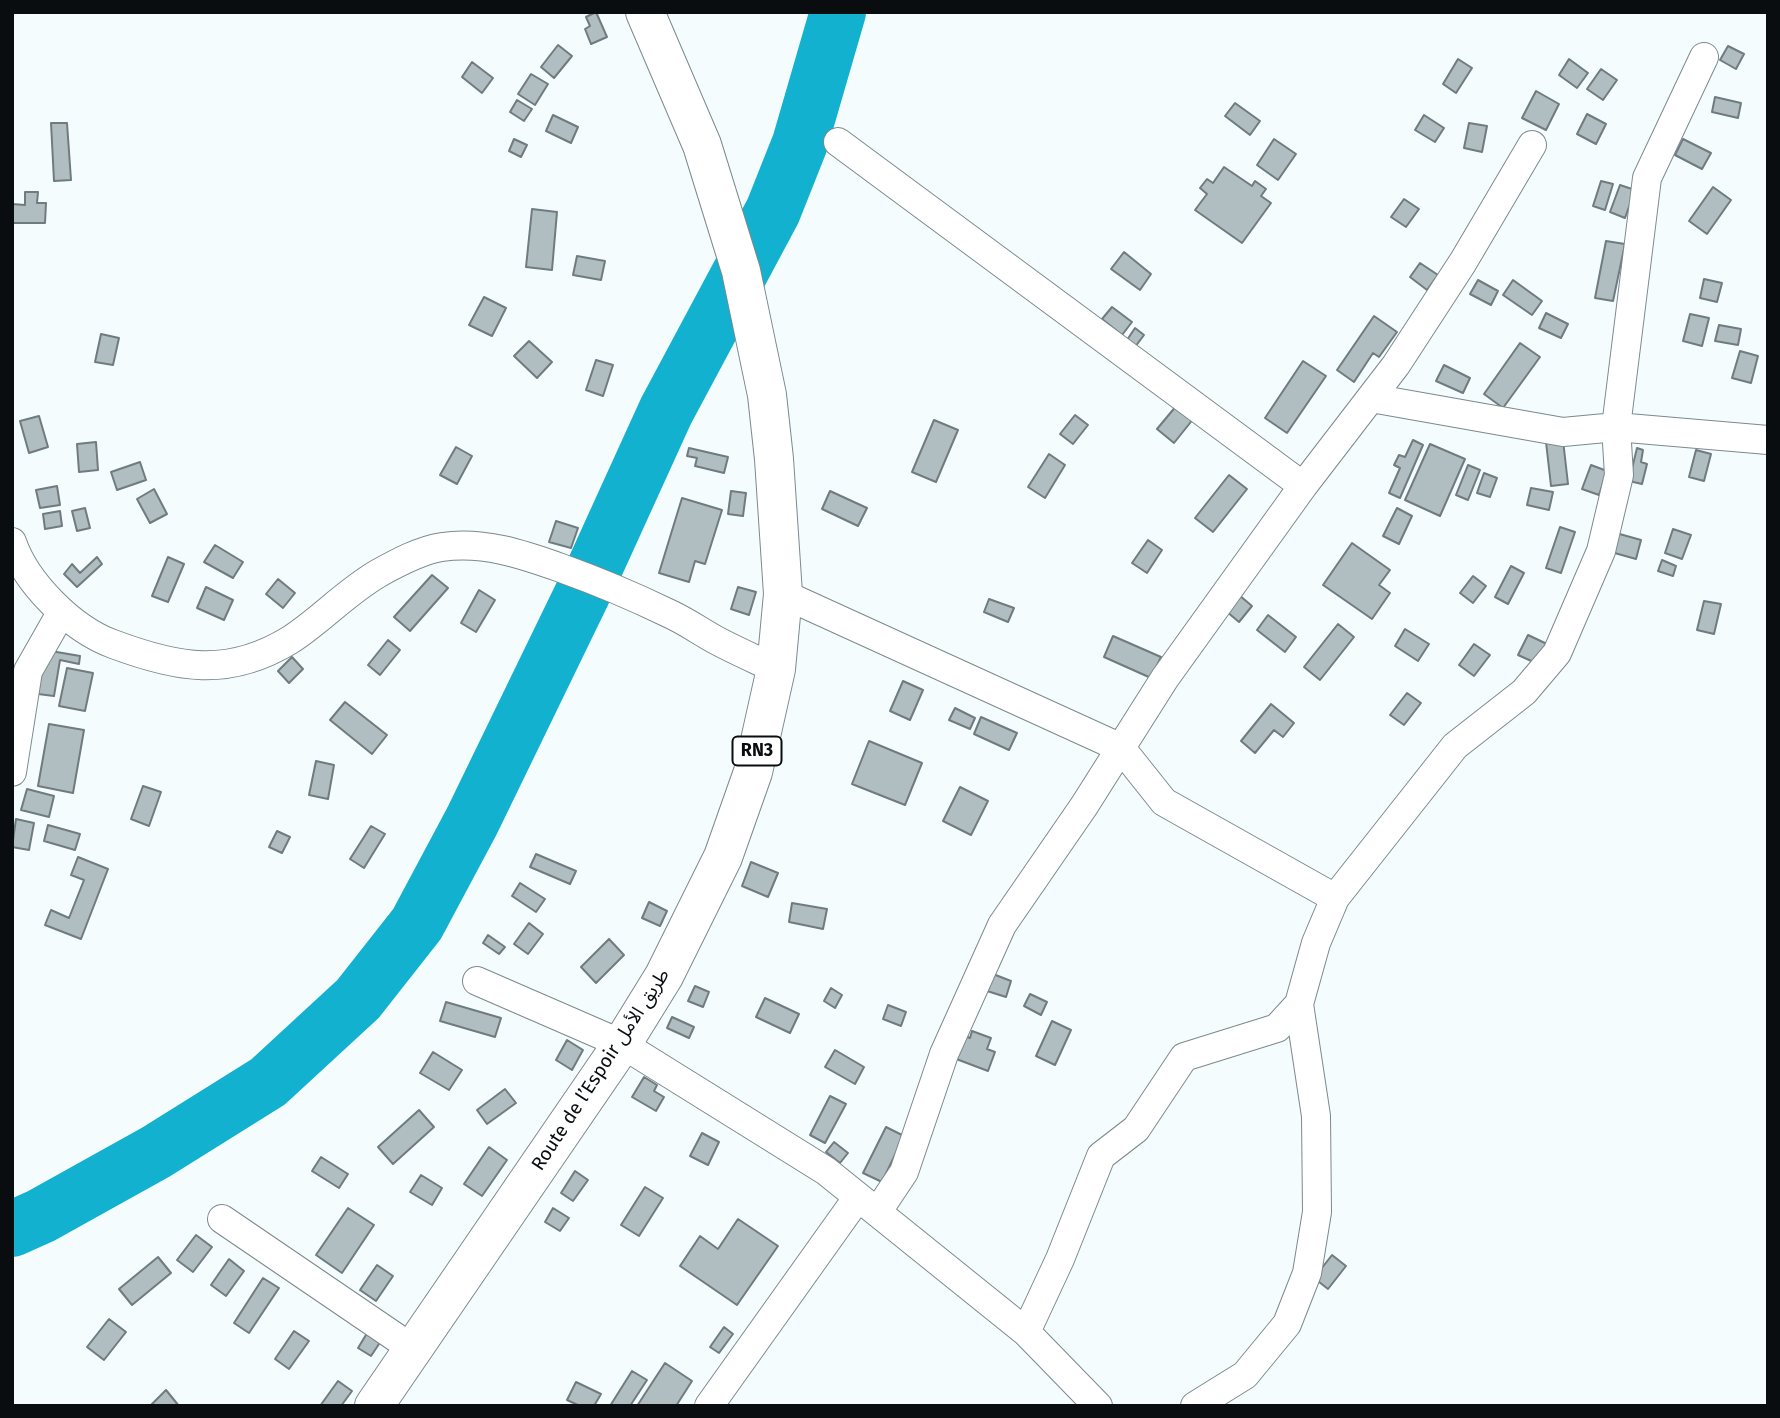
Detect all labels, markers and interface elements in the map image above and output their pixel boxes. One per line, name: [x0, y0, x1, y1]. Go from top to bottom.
road number: RN3: [732, 736, 782, 766]
street label: Route de l’Espoir طريق الأمل: [527, 965, 675, 1175]

